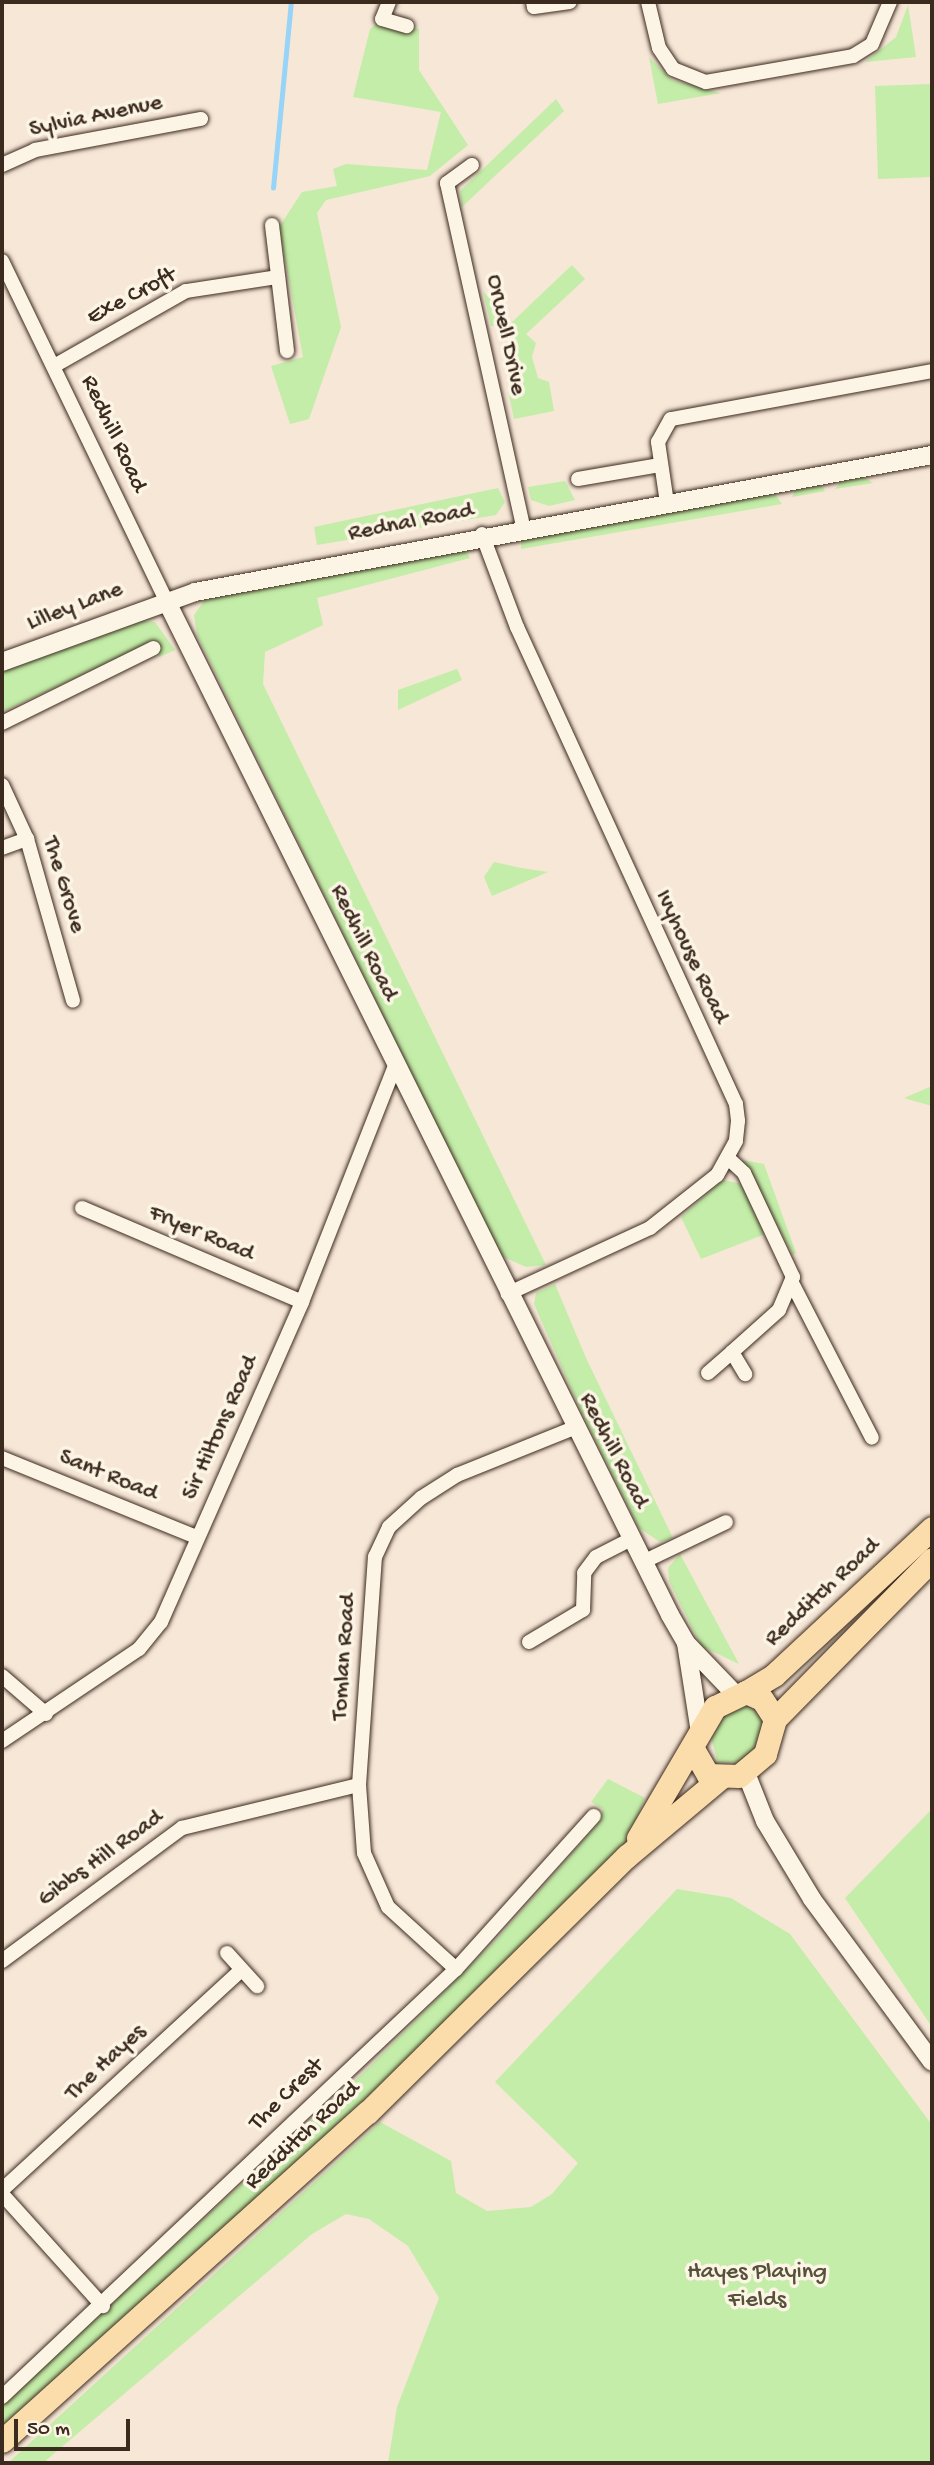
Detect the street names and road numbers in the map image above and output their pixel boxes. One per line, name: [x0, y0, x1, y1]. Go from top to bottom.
street label: Sylvia Avenue: [27, 89, 165, 145]
street label: Exe Croft: [83, 262, 181, 332]
street label: Orwell Drive: [478, 272, 532, 398]
street label: Redhill Road: [73, 371, 153, 497]
street label: Rednal Road: [346, 497, 476, 549]
street label: Lilley Lane: [23, 576, 127, 638]
street label: The Grove: [35, 833, 91, 937]
street label: Redhill Road: [322, 880, 404, 1006]
street label: Ivyhouse Road: [648, 886, 734, 1028]
street label: Fryer Road: [144, 1199, 258, 1269]
street label: Sir Hiltons Road: [176, 1351, 266, 1505]
street label: Redhill Road: [572, 1388, 654, 1514]
street label: Sant Road: [55, 1443, 161, 1509]
street label: Redditch Road: [759, 1532, 887, 1654]
street label: Tomlan Road: [326, 1593, 364, 1721]
street label: Gibbs Hill Road: [33, 1804, 169, 1914]
street label: The Hayes: [60, 2018, 152, 2108]
street label: The Crest: [244, 2052, 330, 2138]
street label: Redditch Road: [239, 2075, 367, 2197]

